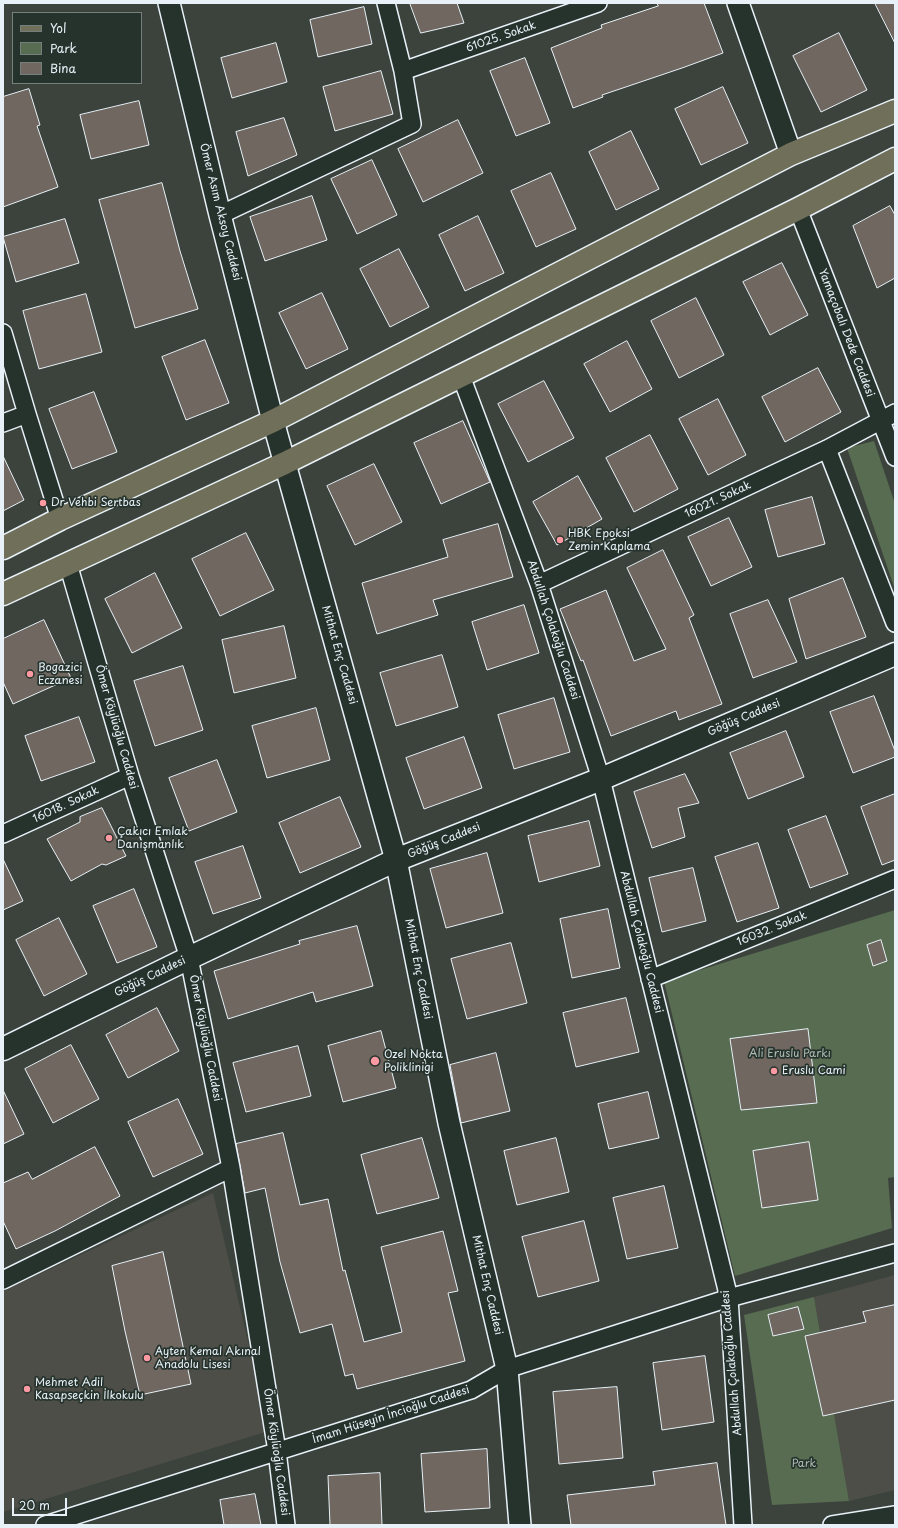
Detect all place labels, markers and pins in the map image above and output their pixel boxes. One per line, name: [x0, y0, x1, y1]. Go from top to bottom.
place label: Dr Vehbi Sertbas: [51, 496, 141, 510]
marker: Dr Vehbi Sertbas: [38, 498, 48, 508]
place label: HBK Epoksi Zemin Kaplama: [568, 527, 650, 553]
marker: HBK Epoksi Zemin Kaplama: [555, 535, 565, 545]
place label: Bogazici Eczanesi: [38, 661, 82, 687]
marker: Bogazici Eczanesi: [25, 669, 35, 679]
place label: Çakıcı Emlak Danışmanlık: [117, 825, 188, 851]
marker: Çakıcı Emlak Danışmanlık: [104, 833, 114, 843]
place label: Ozel Nokta Poliklinigi: [384, 1048, 443, 1074]
marker: Ozel Nokta Poliklinigi: [369, 1055, 381, 1067]
place label: Eruslu Cami: [782, 1064, 846, 1078]
marker: Eruslu Cami: [769, 1066, 779, 1076]
place label: Ayten Kemal Akınal Anadolu Lisesi: [155, 1345, 261, 1371]
marker: Ayten Kemal Akınal Anadolu Lisesi: [142, 1353, 152, 1363]
place label: Mehmet Adil Kasapseçkin İlkokulu: [35, 1376, 144, 1402]
marker: Mehmet Adil Kasapseçkin İlkokulu: [22, 1384, 32, 1394]

